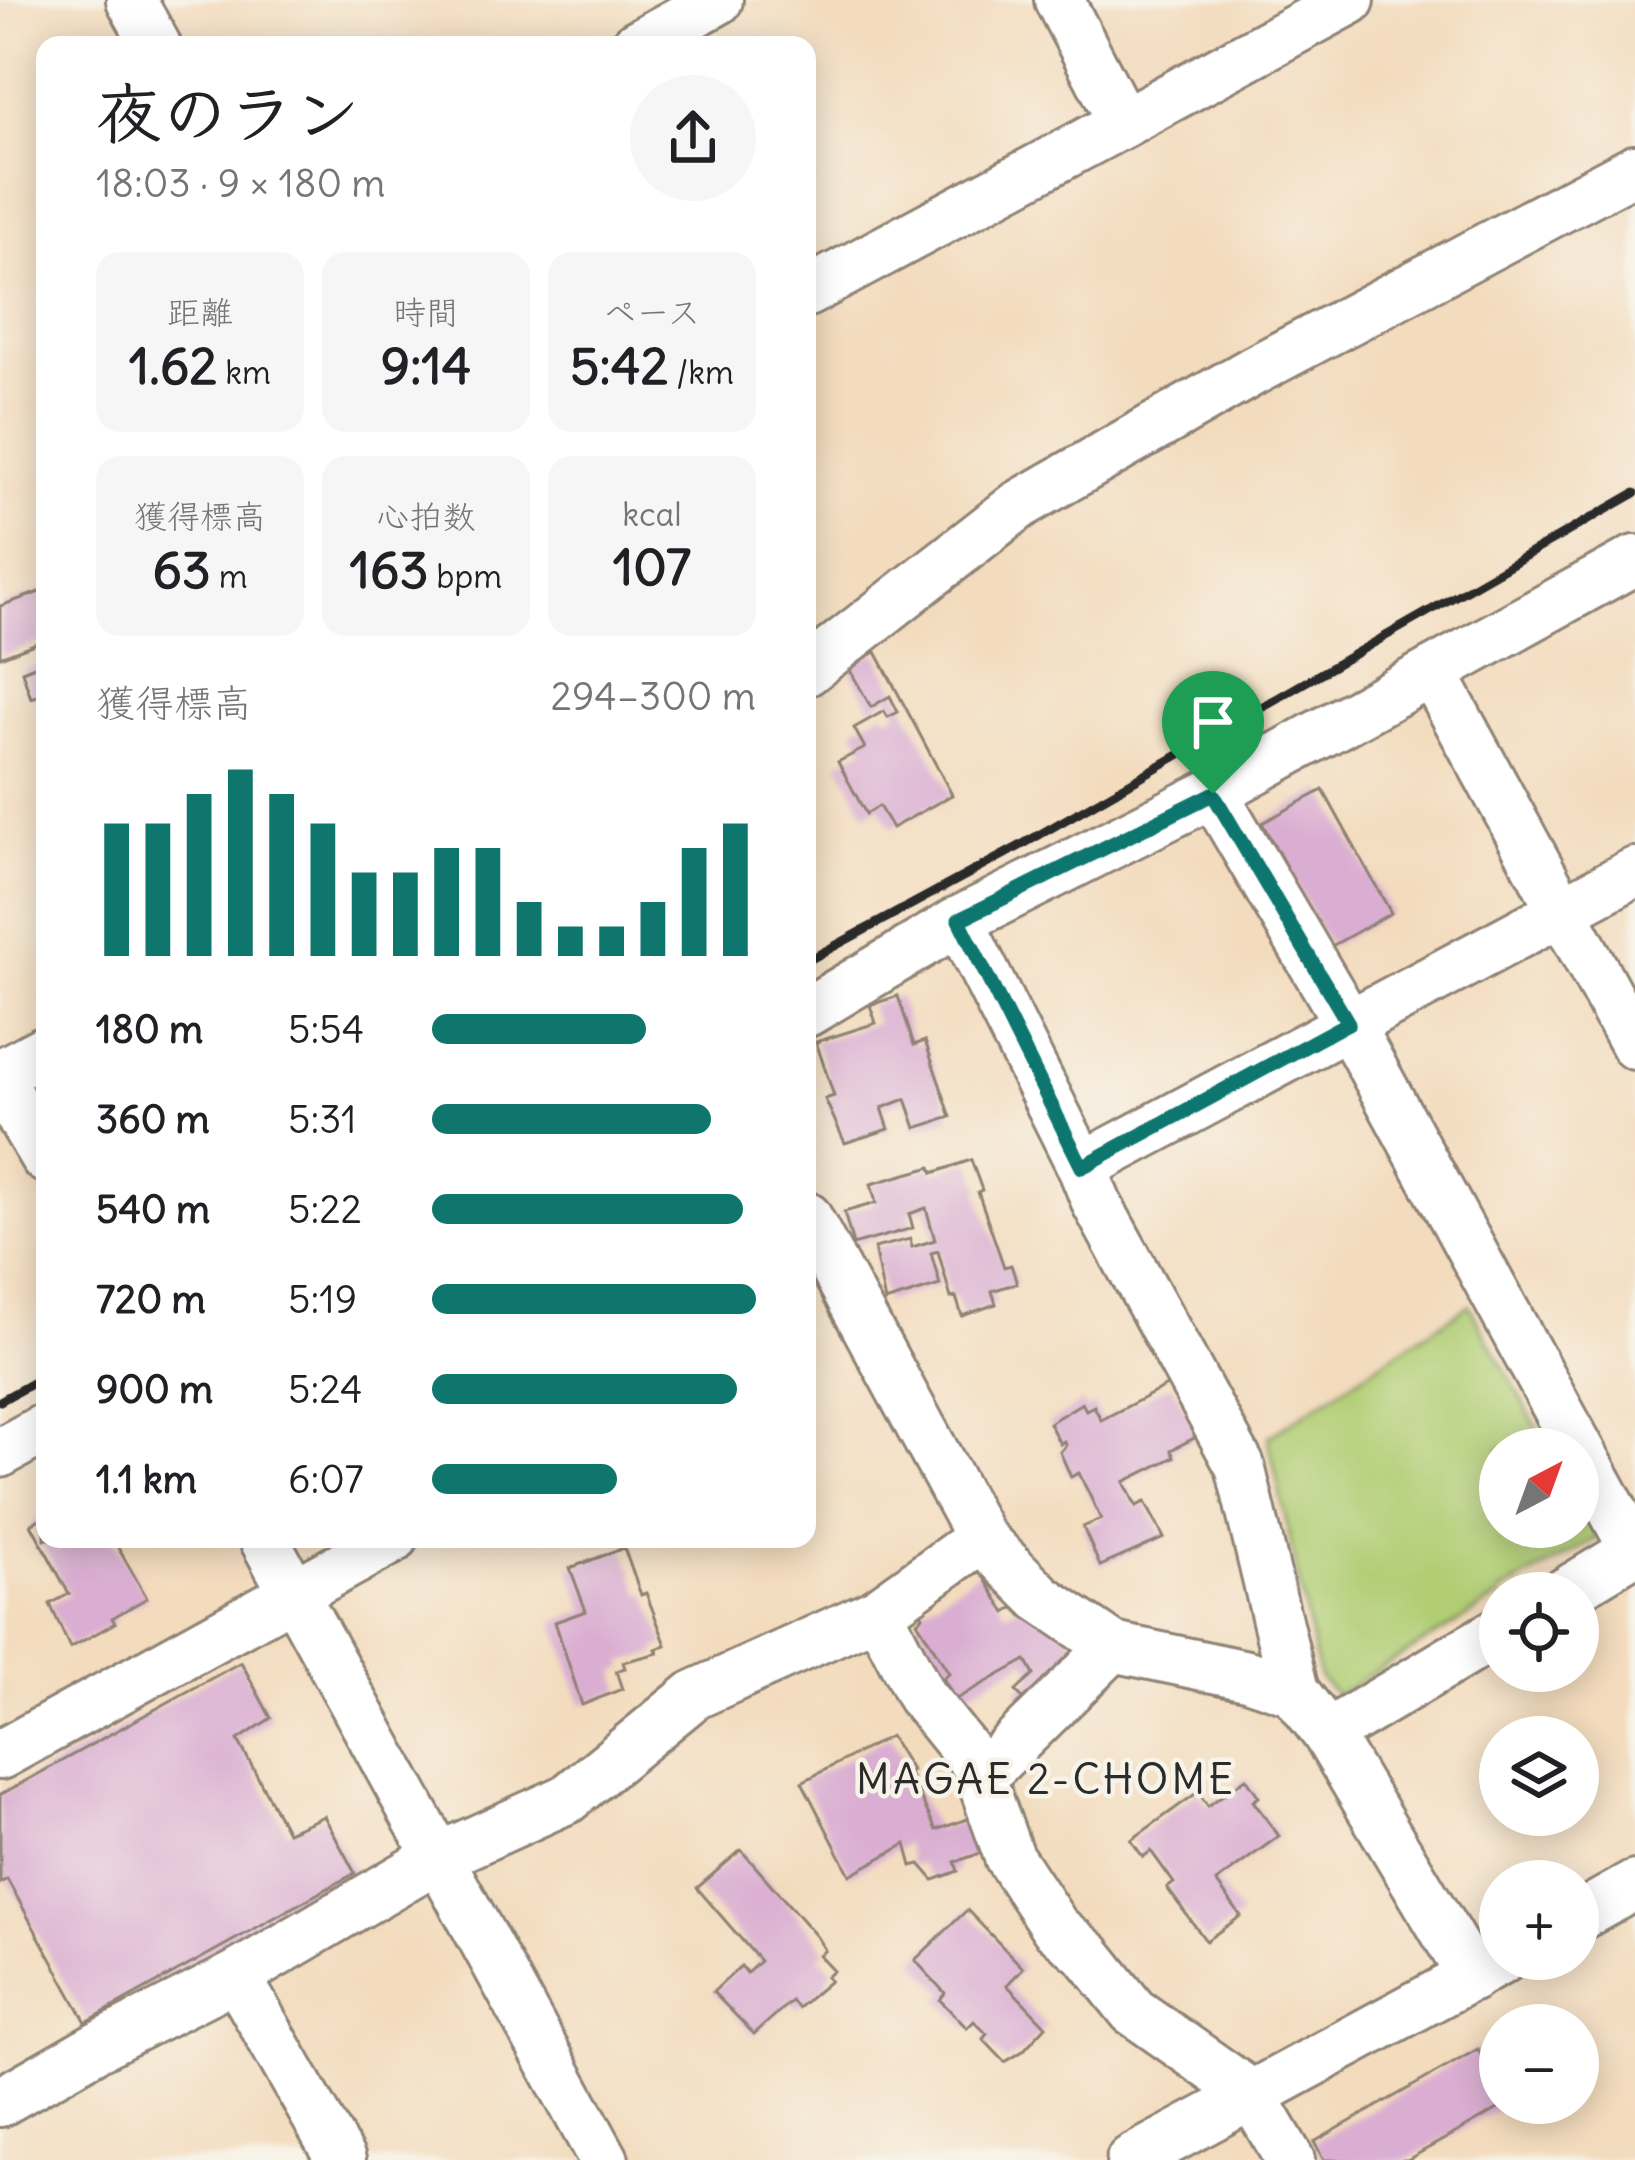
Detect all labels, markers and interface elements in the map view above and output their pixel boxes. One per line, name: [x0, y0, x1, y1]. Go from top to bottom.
text: 夜のラン: [96, 72, 360, 155]
button: share: [630, 75, 756, 201]
text: 18:03 · 9 × 180 m: [96, 159, 386, 208]
text: 距離: [167, 291, 233, 333]
text: 時間: [393, 291, 459, 333]
text: ペース: [603, 291, 701, 333]
text: 1.62: [129, 334, 217, 398]
text: 9:14: [381, 334, 471, 398]
text: 5:42: [570, 334, 668, 398]
text: km: [217, 351, 271, 393]
text: /km: [668, 351, 734, 393]
text: kcal: [622, 493, 682, 535]
text: 獲得標高: [134, 495, 266, 537]
text: 心拍数: [377, 495, 476, 537]
text: 107: [613, 535, 691, 599]
text: 63: [152, 538, 211, 602]
text: 163: [350, 538, 428, 602]
text: m: [211, 555, 248, 597]
text: bpm: [428, 555, 502, 597]
pin: [1162, 671, 1264, 794]
text: 294–300 m: [551, 672, 756, 721]
text: 獲得標高: [96, 679, 252, 728]
icon: arrive: [1180, 689, 1246, 755]
text: 180 m: [96, 1005, 203, 1054]
text: 5:54: [288, 1005, 364, 1054]
text: 360 m: [96, 1095, 210, 1144]
text: 5:31: [288, 1095, 356, 1144]
text: 540 m: [96, 1185, 210, 1234]
text: 5:22: [288, 1185, 362, 1234]
text: 720 m: [96, 1275, 206, 1324]
text: 5:19: [288, 1275, 357, 1324]
text: 900 m: [96, 1365, 213, 1414]
text: 5:24: [288, 1365, 363, 1414]
north arrow: [1479, 1428, 1599, 1548]
map controls: [1479, 1428, 1599, 2124]
text: 1.1 km: [96, 1455, 197, 1504]
text: 6:07: [288, 1455, 364, 1504]
button: locate: [1479, 1572, 1599, 1692]
button: layers: [1479, 1716, 1599, 1836]
district label: MAGAE 2-CHOME: [856, 1753, 1236, 1805]
button: +: [1479, 1860, 1599, 1980]
button: −: [1479, 2004, 1599, 2124]

